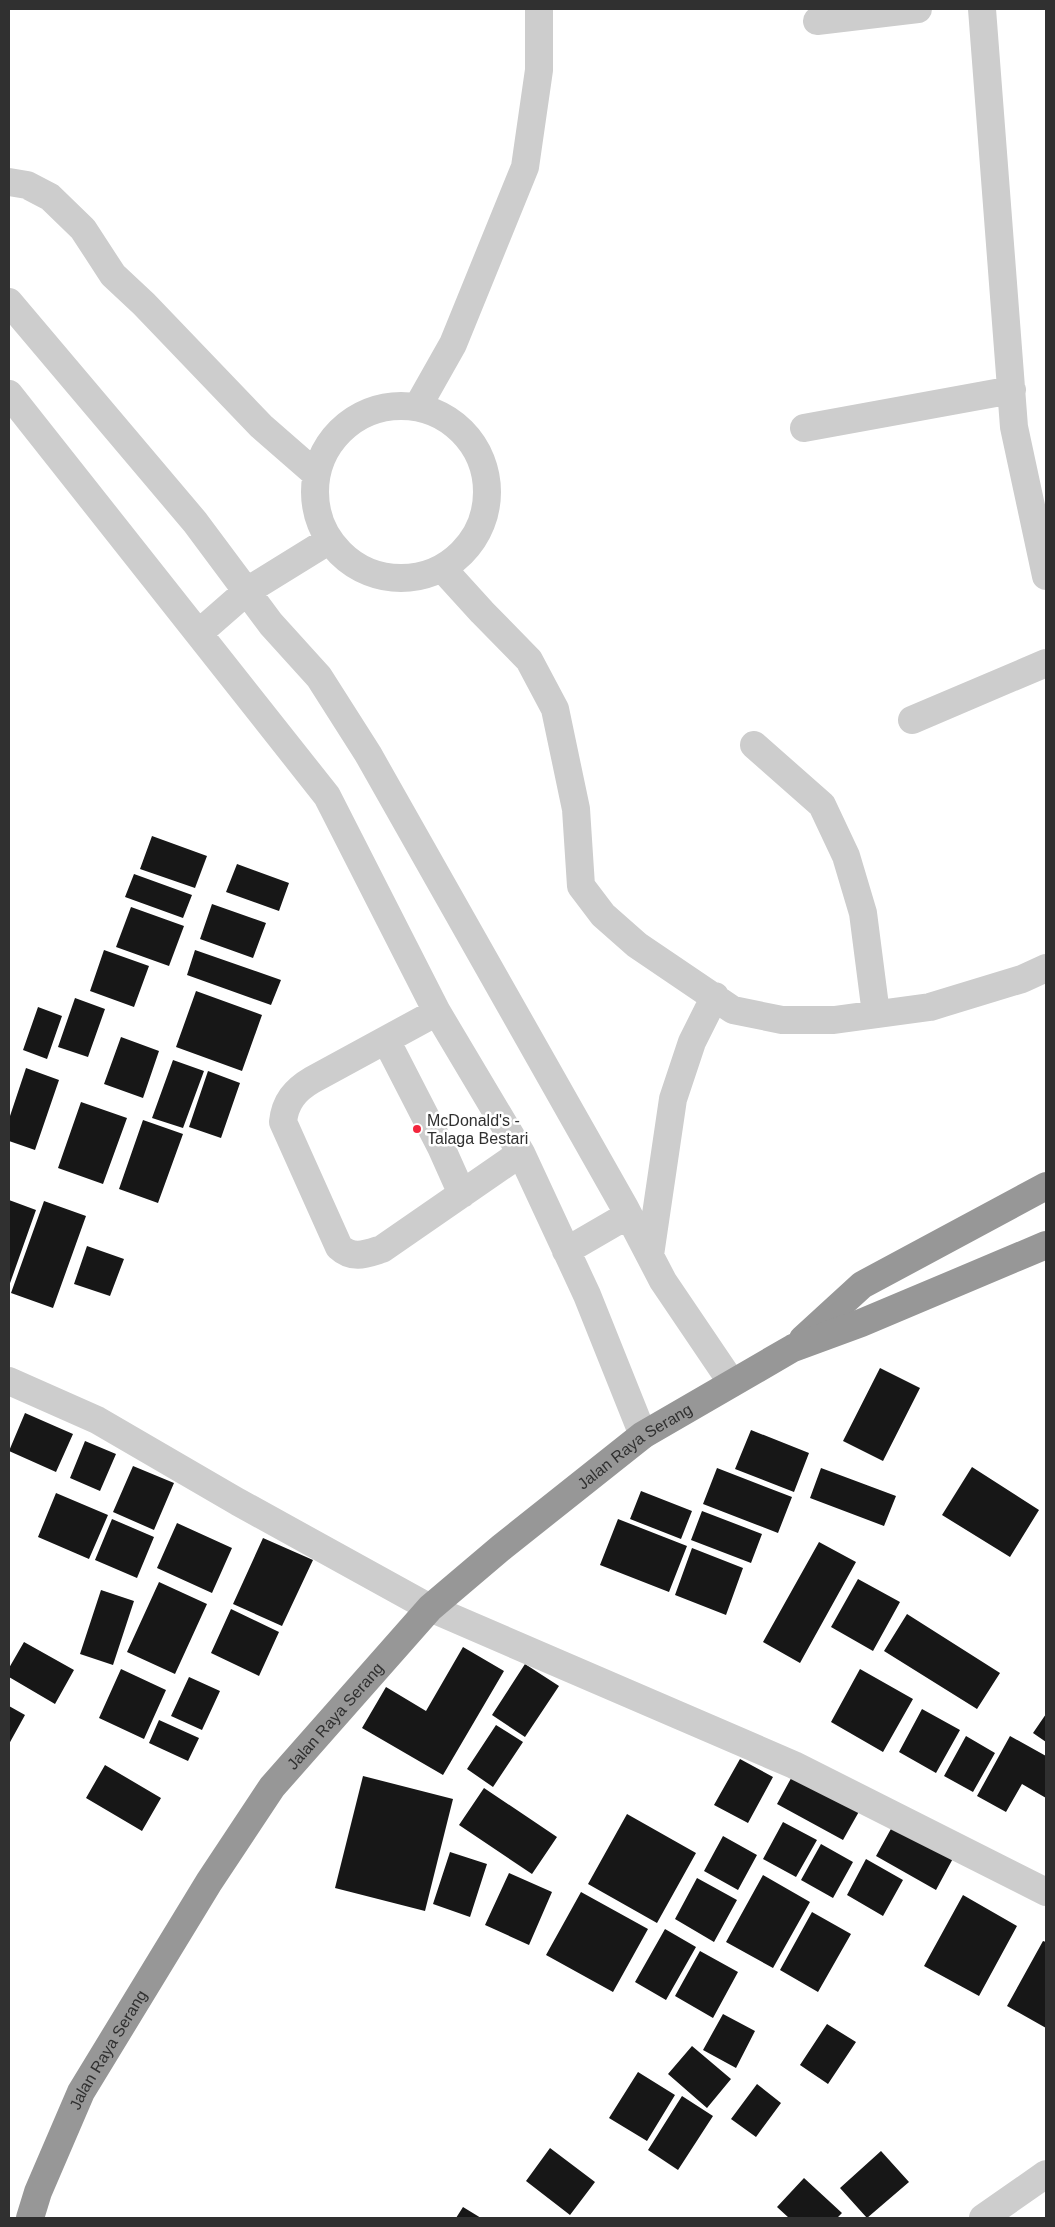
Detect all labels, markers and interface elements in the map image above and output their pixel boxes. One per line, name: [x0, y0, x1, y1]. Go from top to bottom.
place label: McDonald's - Talaga Bestari: [427, 1112, 528, 1147]
marker: McDonald's - Talaga Bestari: [411, 1123, 423, 1135]
street label: Jalan Raya Serang: [574, 1400, 695, 1492]
street label: Jalan Raya Serang: [283, 1659, 386, 1772]
street label: Jalan Raya Serang: [66, 1987, 150, 2112]

